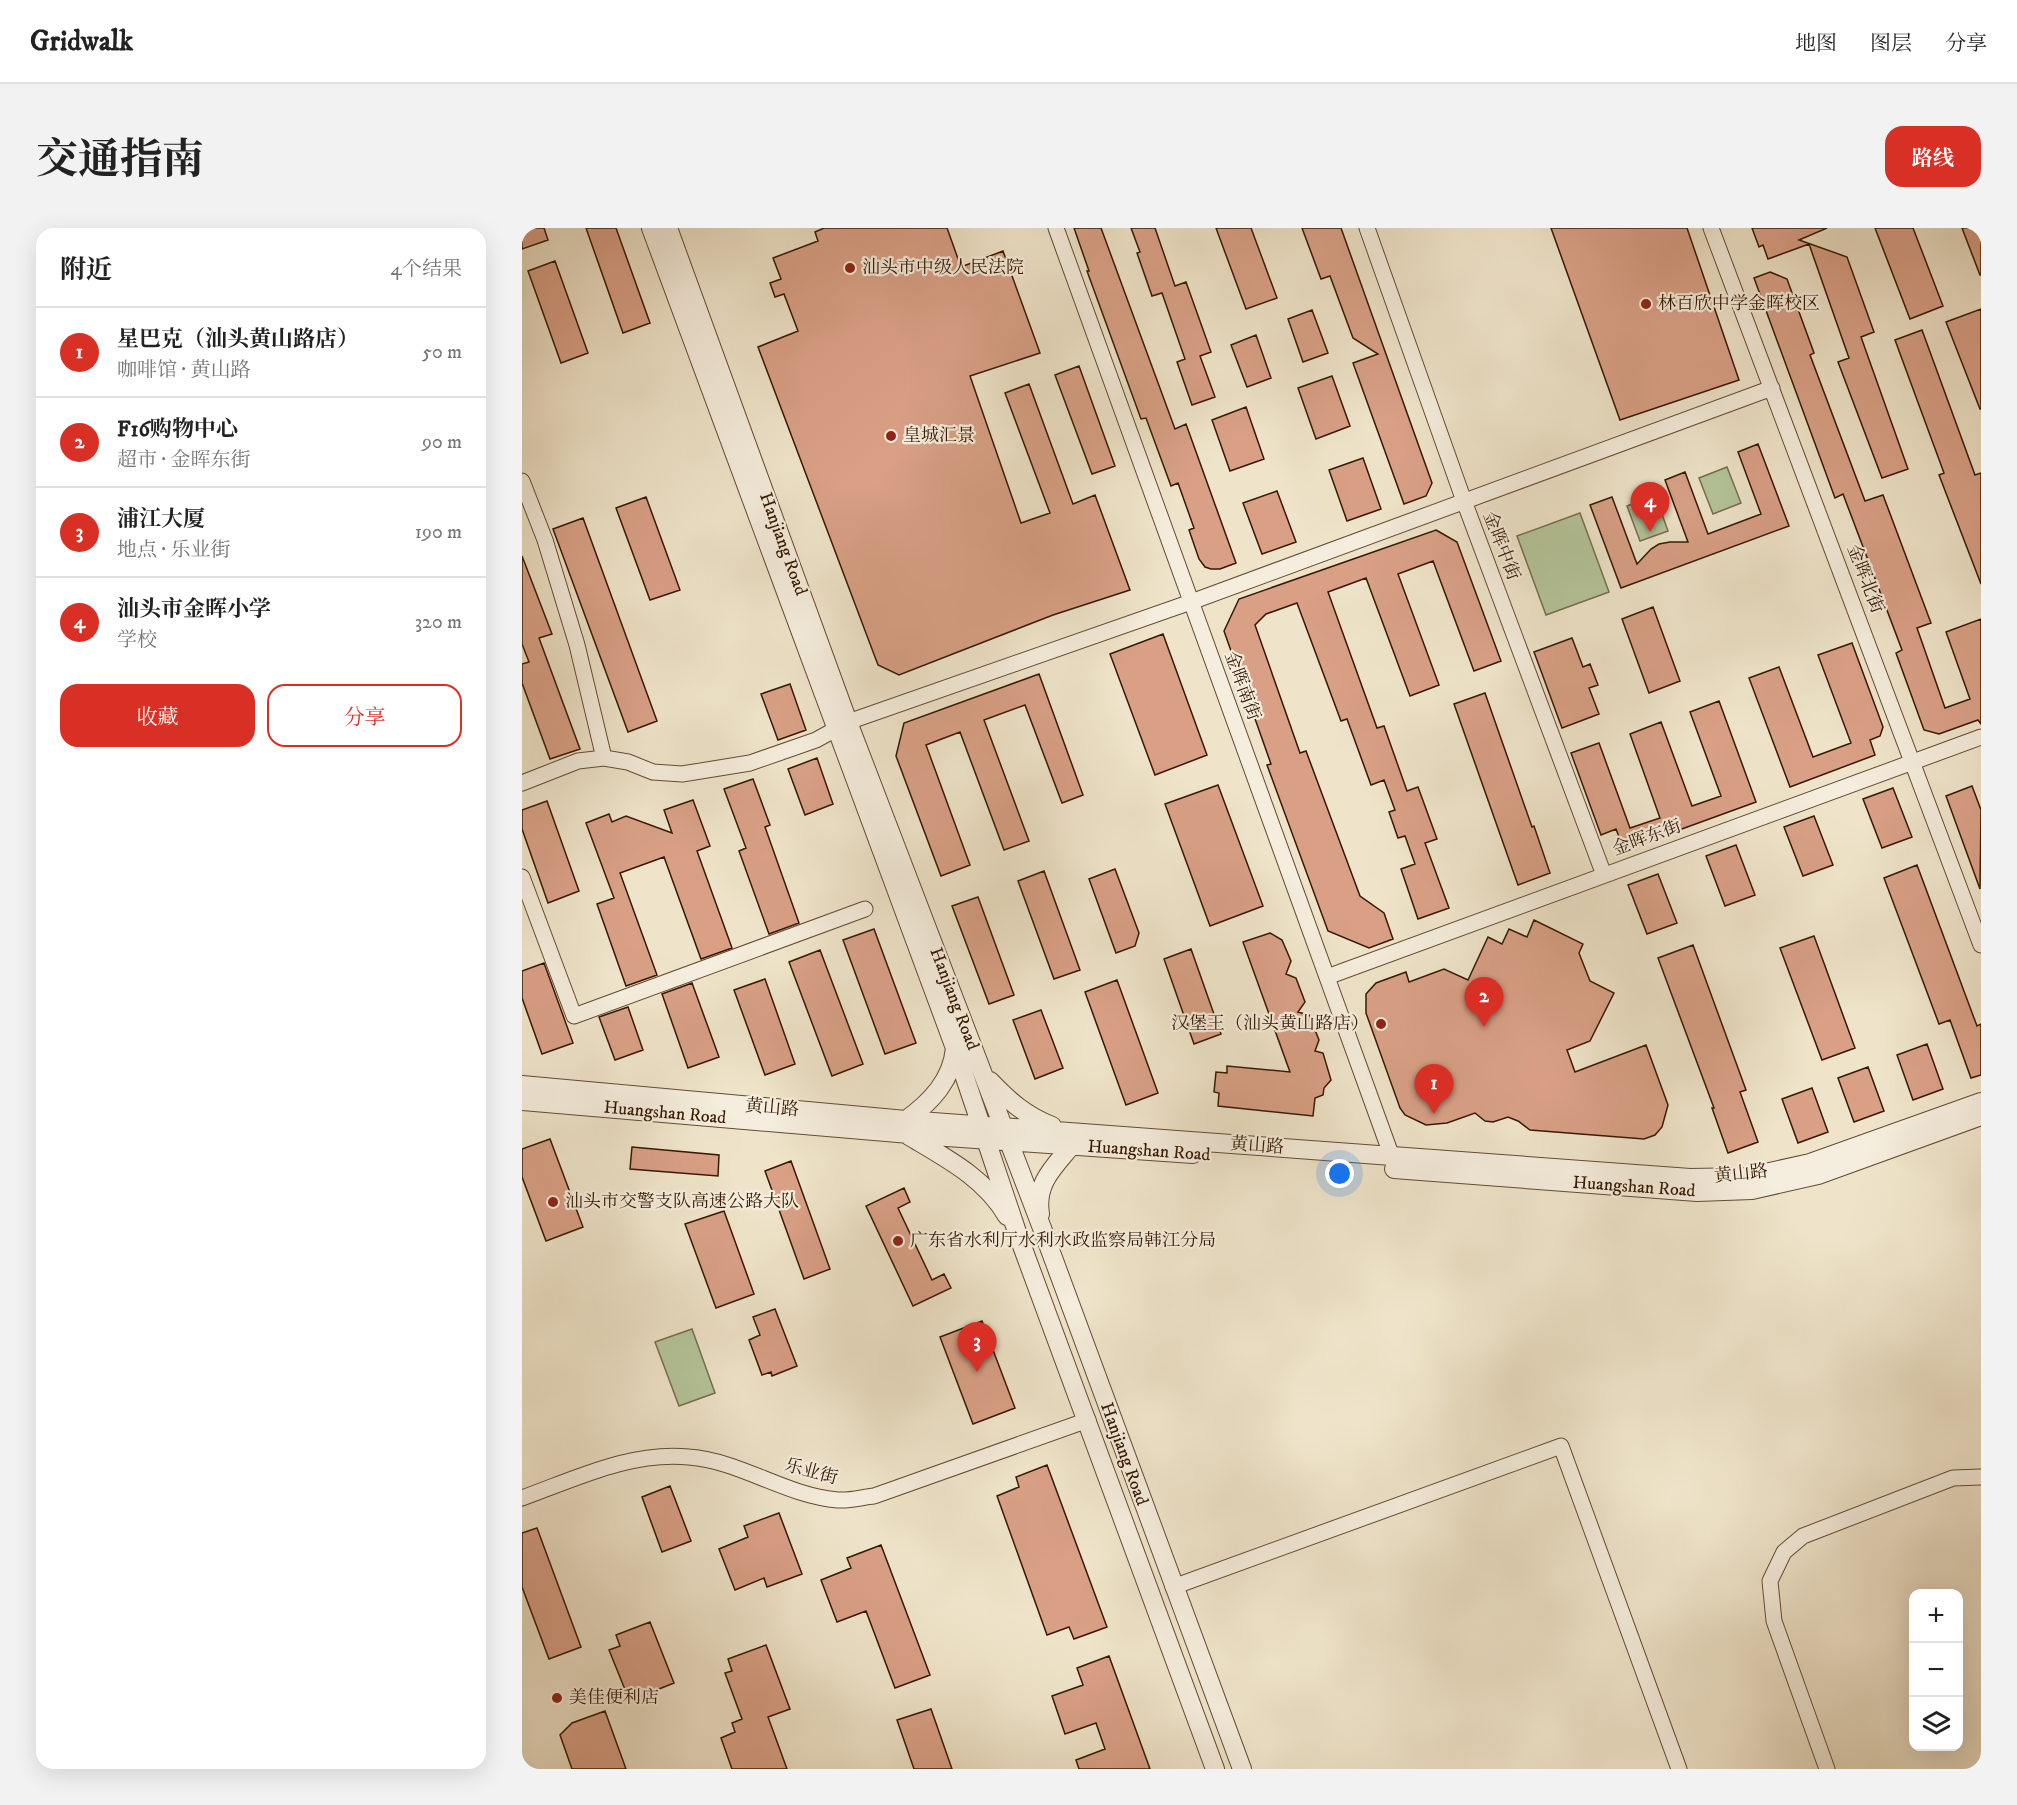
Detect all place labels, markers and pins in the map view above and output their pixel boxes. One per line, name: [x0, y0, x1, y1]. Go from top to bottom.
place label: 汕头市中级人民法院: [862, 257, 1024, 279]
marker: 汕头市中级人民法院: [843, 261, 857, 275]
place label: 林百欣中学金晖校区: [1658, 293, 1820, 315]
marker: 林百欣中学金晖校区: [1639, 297, 1653, 311]
place label: 皇城汇景: [903, 425, 975, 447]
marker: 皇城汇景: [884, 429, 898, 443]
pin: 4: [1630, 482, 1670, 532]
pin: 2: [1464, 978, 1504, 1027]
place label: 汉堡王（汕头黄山路店）: [1171, 1013, 1369, 1035]
marker: 汉堡王（汕头黄山路店）: [1374, 1017, 1388, 1031]
pin: 1: [1414, 1064, 1454, 1114]
place label: 汕头市交警支队高速公路大队: [565, 1191, 799, 1213]
marker: 汕头市交警支队高速公路大队: [546, 1195, 560, 1209]
place label: 广东省水利厅水利水政监察局韩江分局: [910, 1230, 1216, 1252]
marker: 广东省水利厅水利水政监察局韩江分局: [891, 1234, 905, 1248]
pin: 3: [958, 1322, 996, 1372]
place label: 美佳便利店: [569, 1687, 659, 1709]
marker: 美佳便利店: [550, 1691, 564, 1705]

